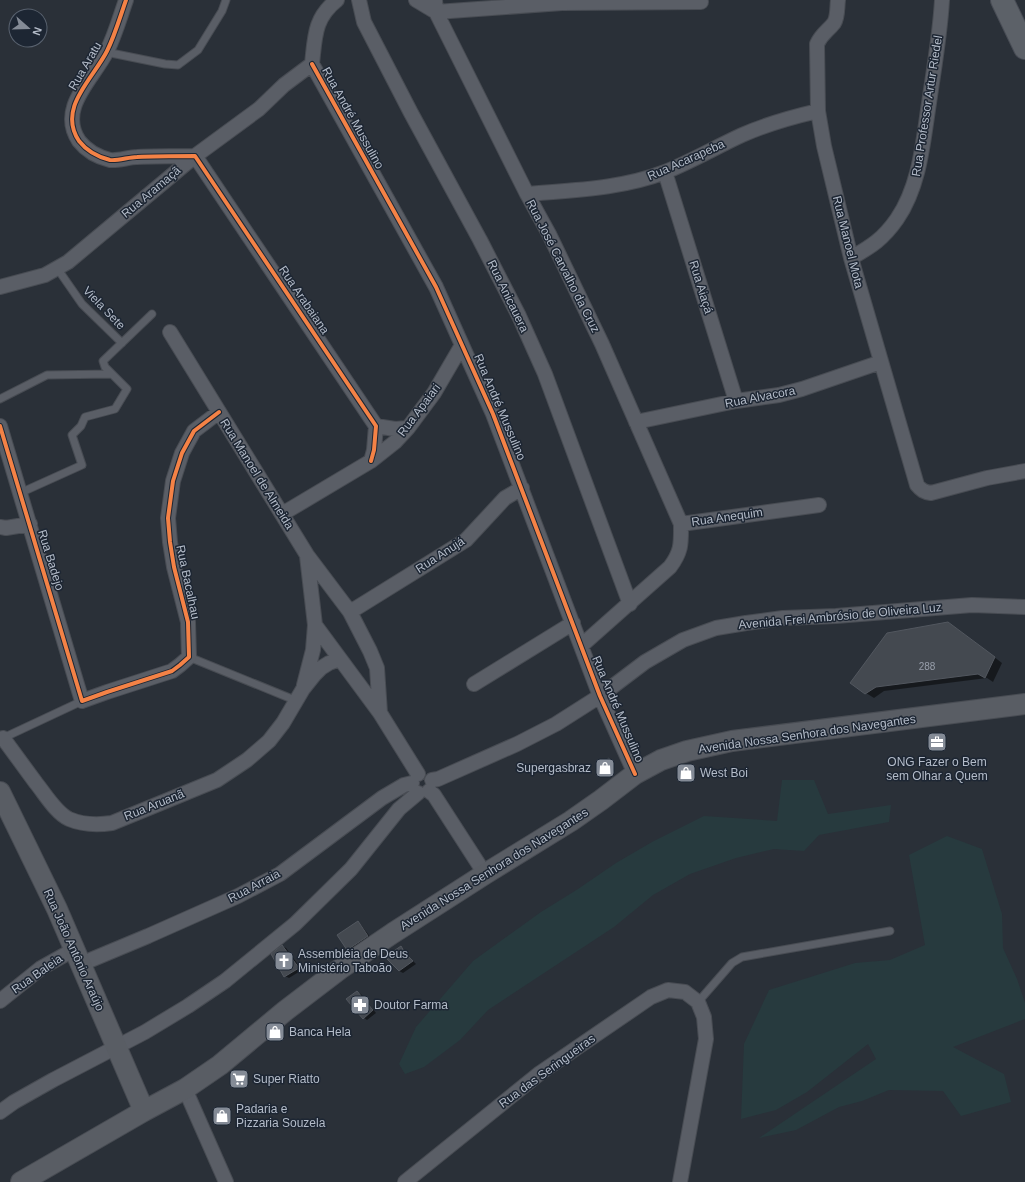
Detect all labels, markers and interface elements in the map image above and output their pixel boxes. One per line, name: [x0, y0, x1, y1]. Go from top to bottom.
north arrow: [8, 8, 48, 48]
text: N: [30, 26, 44, 37]
street label: Rua Professor Artur Riedel: [909, 34, 945, 178]
street label: Rua Aratu: [66, 39, 104, 93]
street label: Rua André Mussulino: [319, 65, 387, 172]
street label: Rua Acarapeba: [645, 137, 727, 183]
street label: Rua Aramaçã: [119, 163, 184, 221]
street label: Rua Manoel Mota: [830, 194, 866, 290]
street label: Rua José Carvalho da Cruz: [523, 197, 603, 335]
street label: Rua Anicauera: [484, 258, 532, 335]
street label: Rua Aiaçá: [686, 259, 716, 316]
street label: Rua Arabaiana: [276, 263, 332, 337]
street label: Viela Sete: [80, 284, 128, 333]
street label: Rua André Mussulino: [471, 352, 529, 463]
street label: Rua Apaiari: [395, 381, 443, 439]
street label: Rua Alvacora: [724, 383, 797, 411]
street label: Rua Manoel de Almeida: [217, 416, 297, 532]
street label: Rua Anequim: [690, 505, 764, 529]
street label: Rua Badejo: [35, 528, 67, 592]
street label: Rua Anujá: [413, 534, 467, 576]
street label: Rua Bacalhau: [173, 544, 203, 620]
street label: Avenida Frei Ambrósio de Oliveira Luz: [738, 600, 942, 632]
street label: Rua André Mussulino: [589, 654, 647, 765]
house number: 288: [919, 661, 936, 672]
street label: Avenida Nossa Senhora dos Navegantes: [697, 712, 917, 756]
office icon: ONG Fazer o Bem sem Olhar a Quem: [926, 731, 948, 753]
place label: ONG Fazer o Bem sem Olhar a Quem: [886, 755, 988, 783]
shop icon: Supergasbraz: [594, 757, 616, 779]
place label: Supergasbraz: [516, 761, 591, 775]
shop icon: West Boi: [675, 762, 697, 784]
place label: West Boi: [700, 766, 748, 780]
street label: Rua Aruanã: [122, 787, 186, 823]
street label: Avenida Nossa Senhora dos Navegantes: [397, 805, 591, 933]
street label: Rua Arraia: [226, 866, 283, 905]
street label: Rua João Antônio Araújo: [41, 887, 107, 1013]
place label: Assembléia de Deus Ministério Taboão: [298, 947, 408, 975]
church icon: Assembléia de Deus Ministério Taboão: [273, 950, 295, 972]
street label: Rua Baleia: [9, 951, 65, 997]
pharmacy icon: Doutor Farma: [349, 994, 371, 1016]
place label: Doutor Farma: [374, 998, 448, 1012]
shop icon: Banca Hela: [264, 1021, 286, 1043]
place label: Banca Hela: [289, 1025, 351, 1039]
street label: Rua das Seringueiras: [496, 1031, 598, 1111]
supermarket icon: Super Riatto: [228, 1068, 250, 1090]
place label: Super Riatto: [253, 1072, 320, 1086]
place label: Padaria e Pizzaria Souzela: [236, 1102, 326, 1130]
shop icon: Padaria e Pizzaria Souzela: [211, 1105, 233, 1127]

